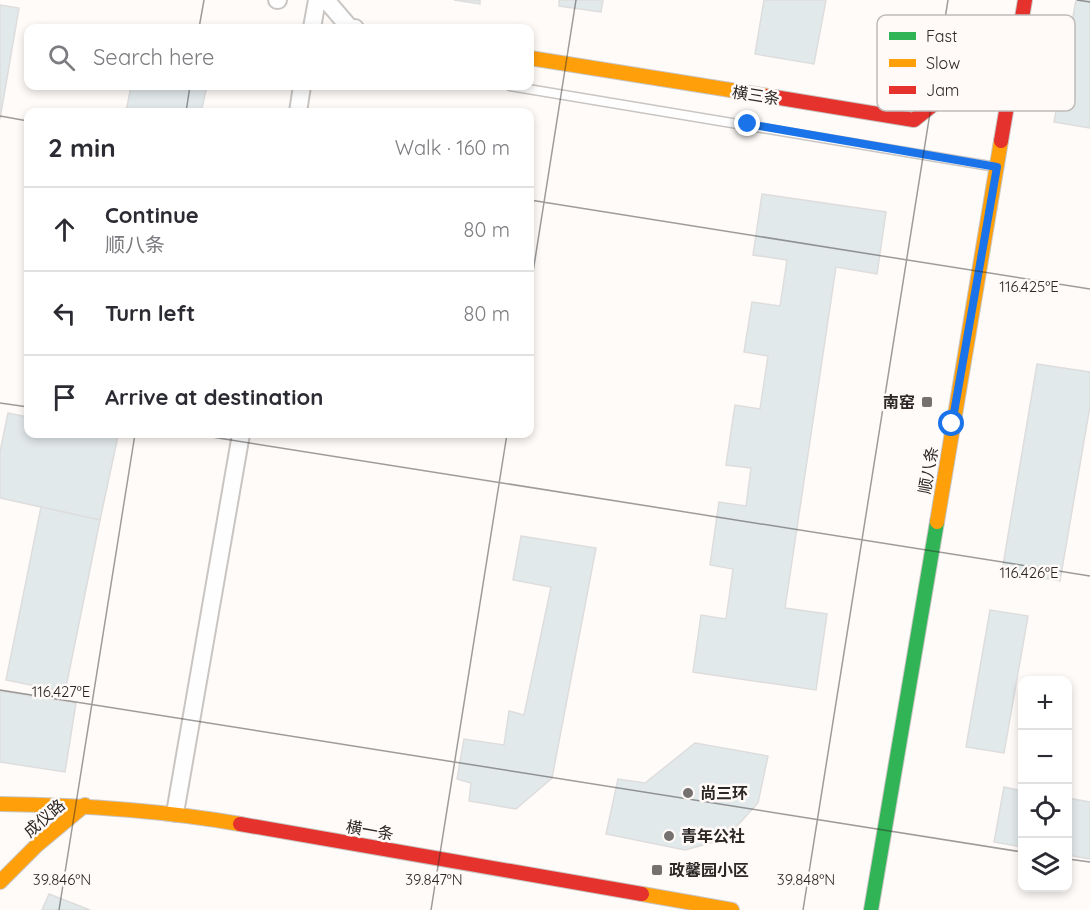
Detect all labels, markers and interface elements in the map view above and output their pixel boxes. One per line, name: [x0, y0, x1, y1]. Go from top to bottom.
legend: [877, 15, 1075, 111]
search box: [24, 24, 534, 90]
text: Fast: [926, 26, 957, 46]
icon: search: [45, 41, 78, 74]
text: Search here: [93, 43, 214, 71]
text: Slow: [926, 53, 960, 73]
text: Jam: [926, 80, 959, 100]
street label: 横三条: [731, 81, 781, 109]
route end: [734, 110, 760, 136]
text: 2 min: [48, 131, 116, 164]
text: Walk · 160 m: [395, 135, 510, 160]
text: Continue: [105, 201, 199, 229]
icon: ahead: [48, 213, 81, 246]
text: 80 m: [464, 217, 510, 242]
text: 顺八条: [105, 232, 165, 257]
text: 116.425°E: [999, 277, 1059, 296]
icon: left: [48, 297, 81, 330]
text: Turn left: [105, 299, 195, 327]
text: 80 m: [464, 301, 510, 326]
icon: arrive: [48, 381, 81, 414]
text: Arrive at destination: [105, 383, 323, 411]
place label: 南窑: [883, 392, 915, 412]
marker: 南窑: [920, 395, 934, 409]
route start: [938, 410, 964, 436]
street label: 顺八条: [914, 445, 942, 495]
text: 116.426°E: [999, 563, 1059, 582]
map controls: [1018, 676, 1072, 892]
button: +: [1018, 676, 1072, 730]
text: 116.427°E: [32, 682, 90, 701]
button: −: [1018, 730, 1072, 784]
place label: 尚三环: [700, 783, 748, 803]
button: locate: [1018, 784, 1072, 838]
marker: 尚三环: [681, 786, 695, 800]
street label: 成仪路: [19, 795, 69, 841]
street label: 横一条: [345, 816, 395, 844]
place label: 青年公社: [681, 826, 745, 846]
marker: 青年公社: [662, 829, 676, 843]
button: layers: [1018, 838, 1072, 892]
place label: 政馨园小区: [669, 860, 749, 880]
marker: 政馨园小区: [650, 863, 664, 877]
text: 39.846°N: [33, 870, 91, 889]
text: 39.847°N: [405, 870, 463, 889]
text: 39.848°N: [777, 870, 835, 889]

